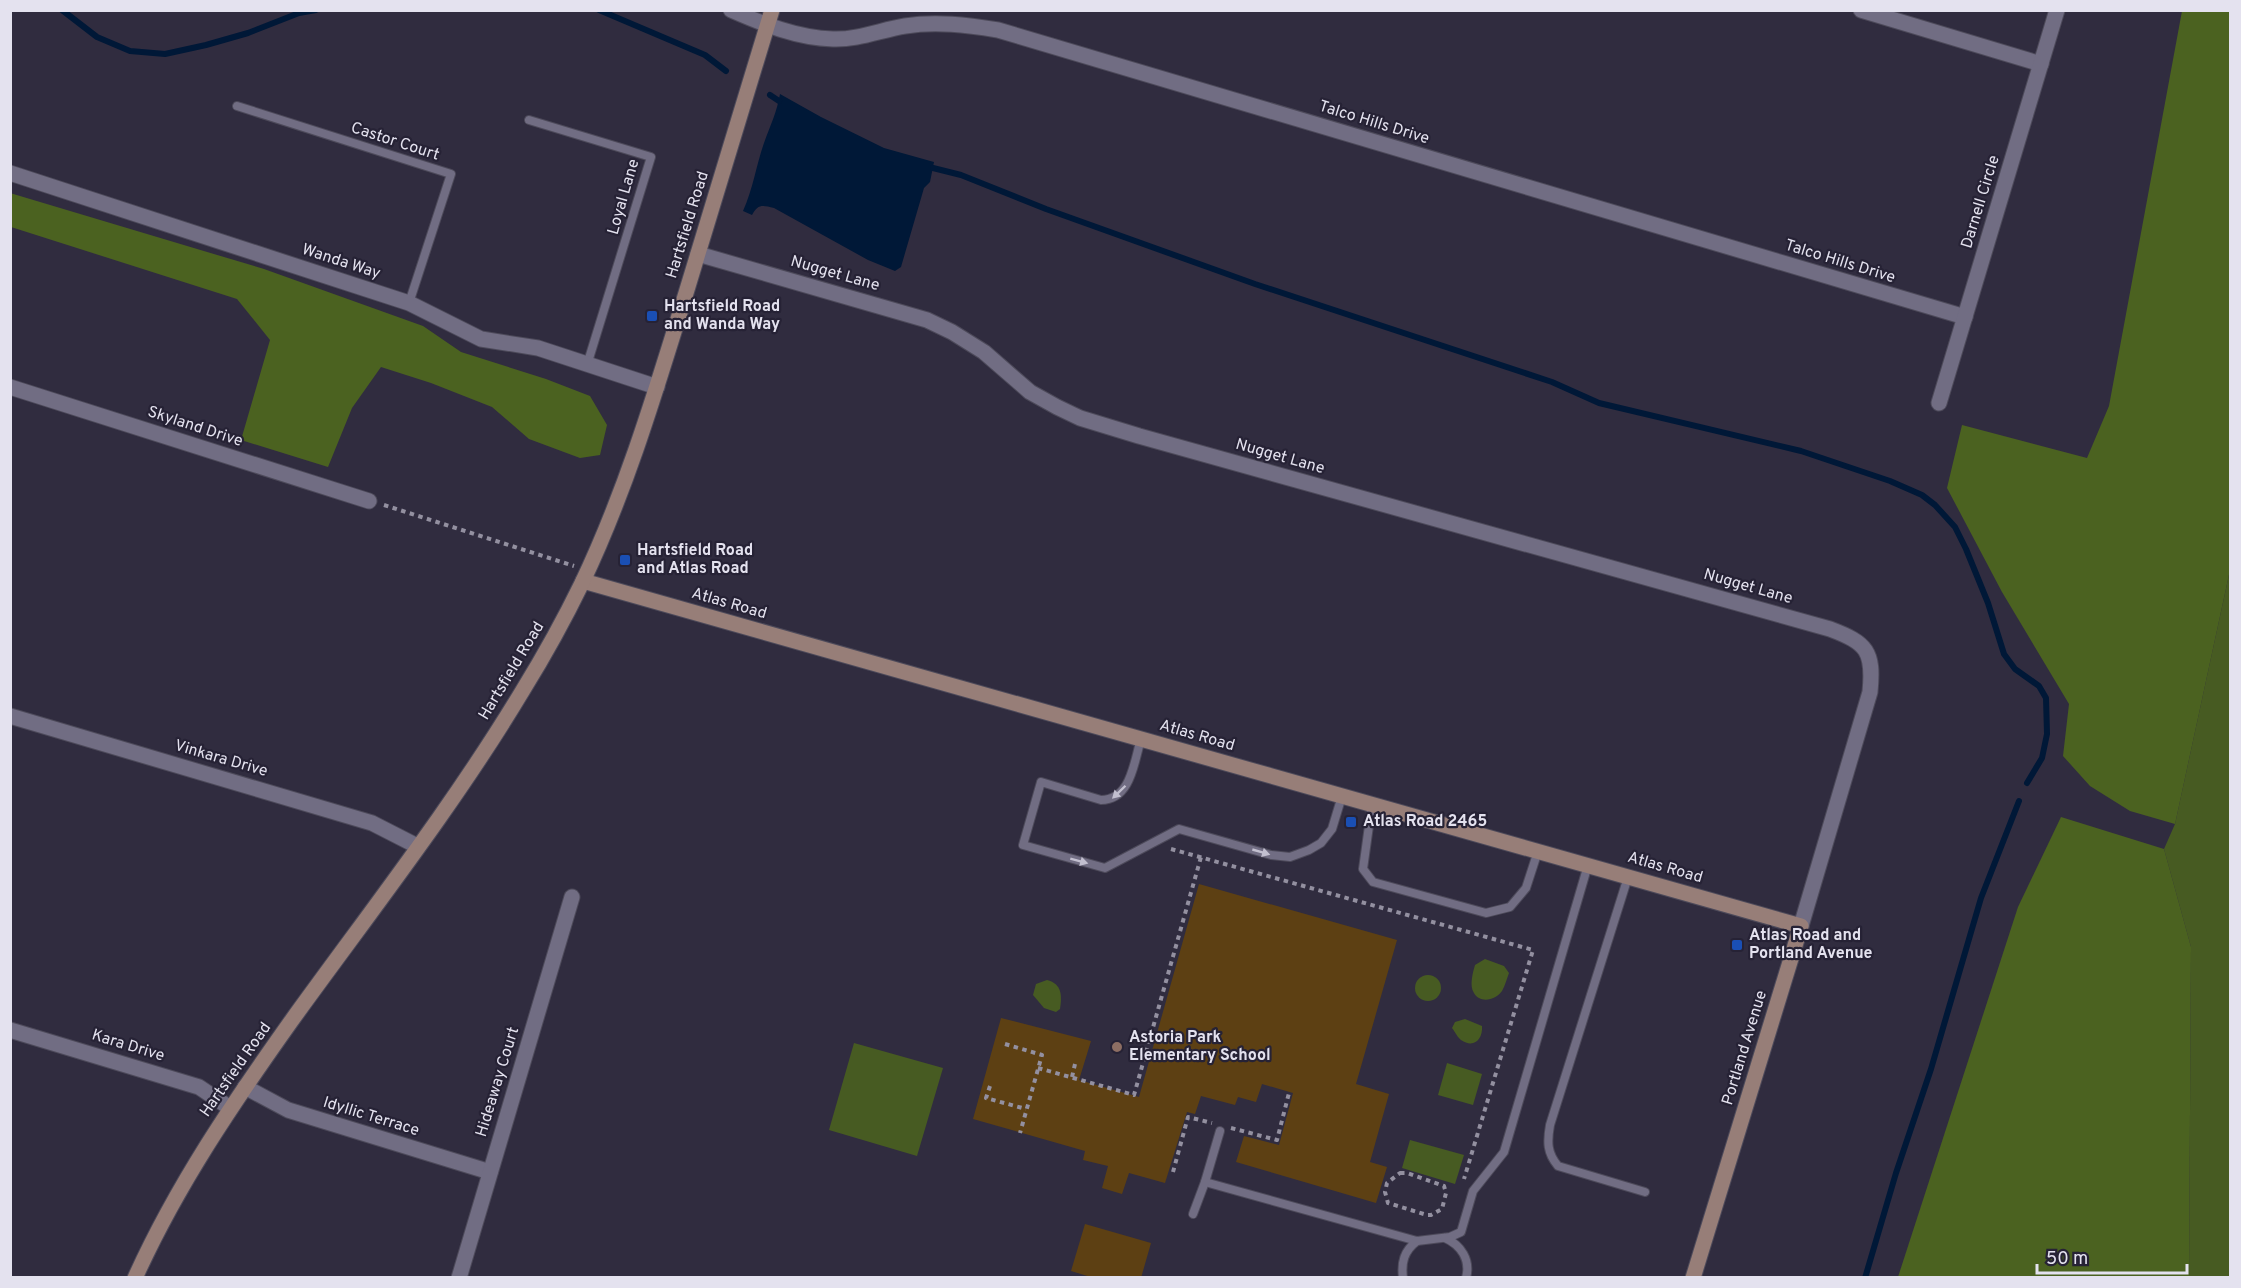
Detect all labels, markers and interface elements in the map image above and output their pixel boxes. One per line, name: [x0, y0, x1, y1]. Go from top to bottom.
street label: Talco Hills Drive: [1316, 97, 1432, 149]
street label: Castor Court: [348, 118, 442, 166]
street label: Darnell Circle: [1957, 153, 2005, 251]
street label: Loyal Lane: [604, 157, 644, 237]
street label: Hartsfield Road: [662, 169, 714, 281]
street label: Talco Hills Drive: [1782, 236, 1898, 288]
street label: Wanda Way: [299, 240, 383, 284]
street label: Nugget Lane: [788, 252, 882, 296]
place label: Hartsfield Road and Wanda Way: [664, 297, 780, 335]
marker: Hartsfield Road and Wanda Way: [645, 309, 659, 323]
street label: Skyland Drive: [145, 402, 245, 452]
street label: Nugget Lane: [1233, 435, 1327, 479]
place label: Hartsfield Road and Atlas Road: [637, 541, 753, 579]
marker: Hartsfield Road and Atlas Road: [618, 553, 632, 567]
street label: Nugget Lane: [1701, 565, 1795, 609]
street label: Atlas Road: [689, 584, 769, 624]
street label: Hartsfield Road: [475, 618, 549, 724]
street label: Atlas Road: [1157, 716, 1237, 756]
street label: Vinkara Drive: [172, 736, 270, 782]
one-way arrow: [1112, 785, 1126, 799]
place label: Atlas Road 2465: [1363, 812, 1487, 832]
marker: Atlas Road 2465: [1344, 815, 1358, 829]
one-way arrow: [1252, 848, 1270, 857]
street label: Atlas Road: [1625, 848, 1705, 888]
one-way arrow: [1070, 856, 1089, 866]
place label: Atlas Road and Portland Avenue: [1749, 926, 1872, 964]
marker: Atlas Road and Portland Avenue: [1730, 938, 1744, 952]
street label: Portland Avenue: [1718, 988, 1772, 1108]
street label: Hartsfield Road: [196, 1019, 276, 1121]
street label: Kara Drive: [89, 1025, 167, 1067]
street label: Hideaway Court: [472, 1025, 524, 1139]
place label: Astoria Park Elementary School: [1129, 1028, 1271, 1066]
marker: Astoria Park Elementary School: [1110, 1040, 1124, 1054]
street label: Idyllic Terrace: [320, 1093, 422, 1141]
scale bar: [2037, 1237, 2187, 1275]
text: 50 m: [2046, 1248, 2088, 1271]

